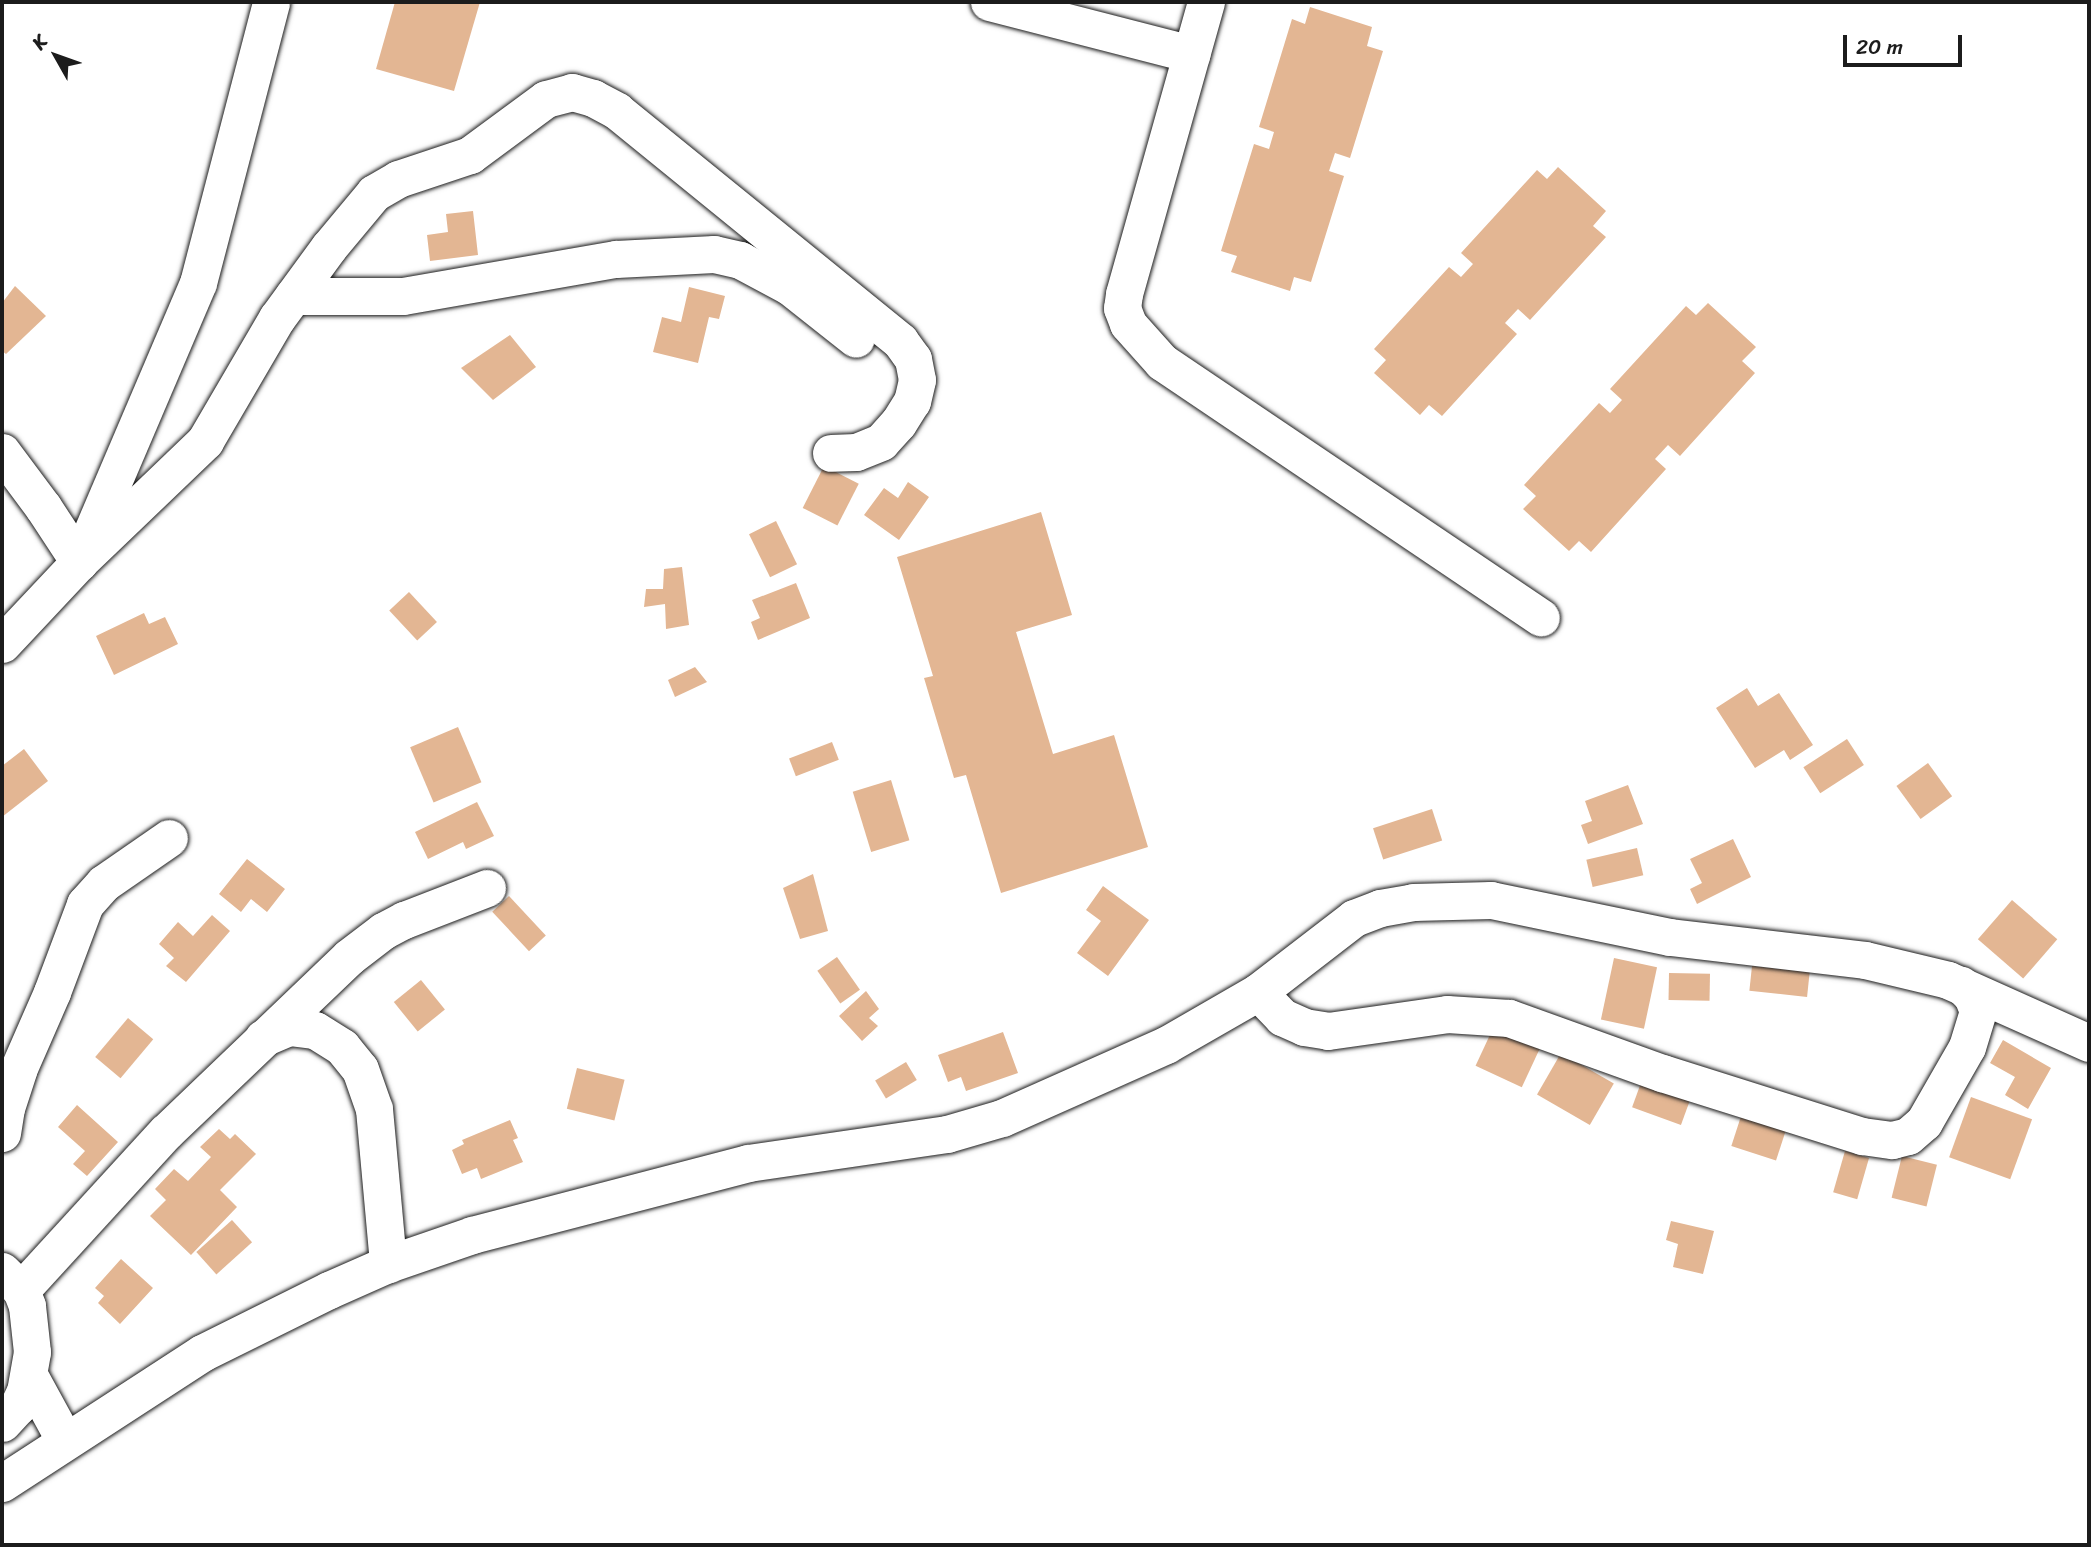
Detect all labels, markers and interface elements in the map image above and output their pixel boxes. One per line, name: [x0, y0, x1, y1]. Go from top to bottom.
north arrow: [21, 21, 91, 91]
scale bar: [1846, 21, 1965, 65]
text: K: [23, 27, 56, 57]
text: 20 m: [1856, 28, 1903, 66]

